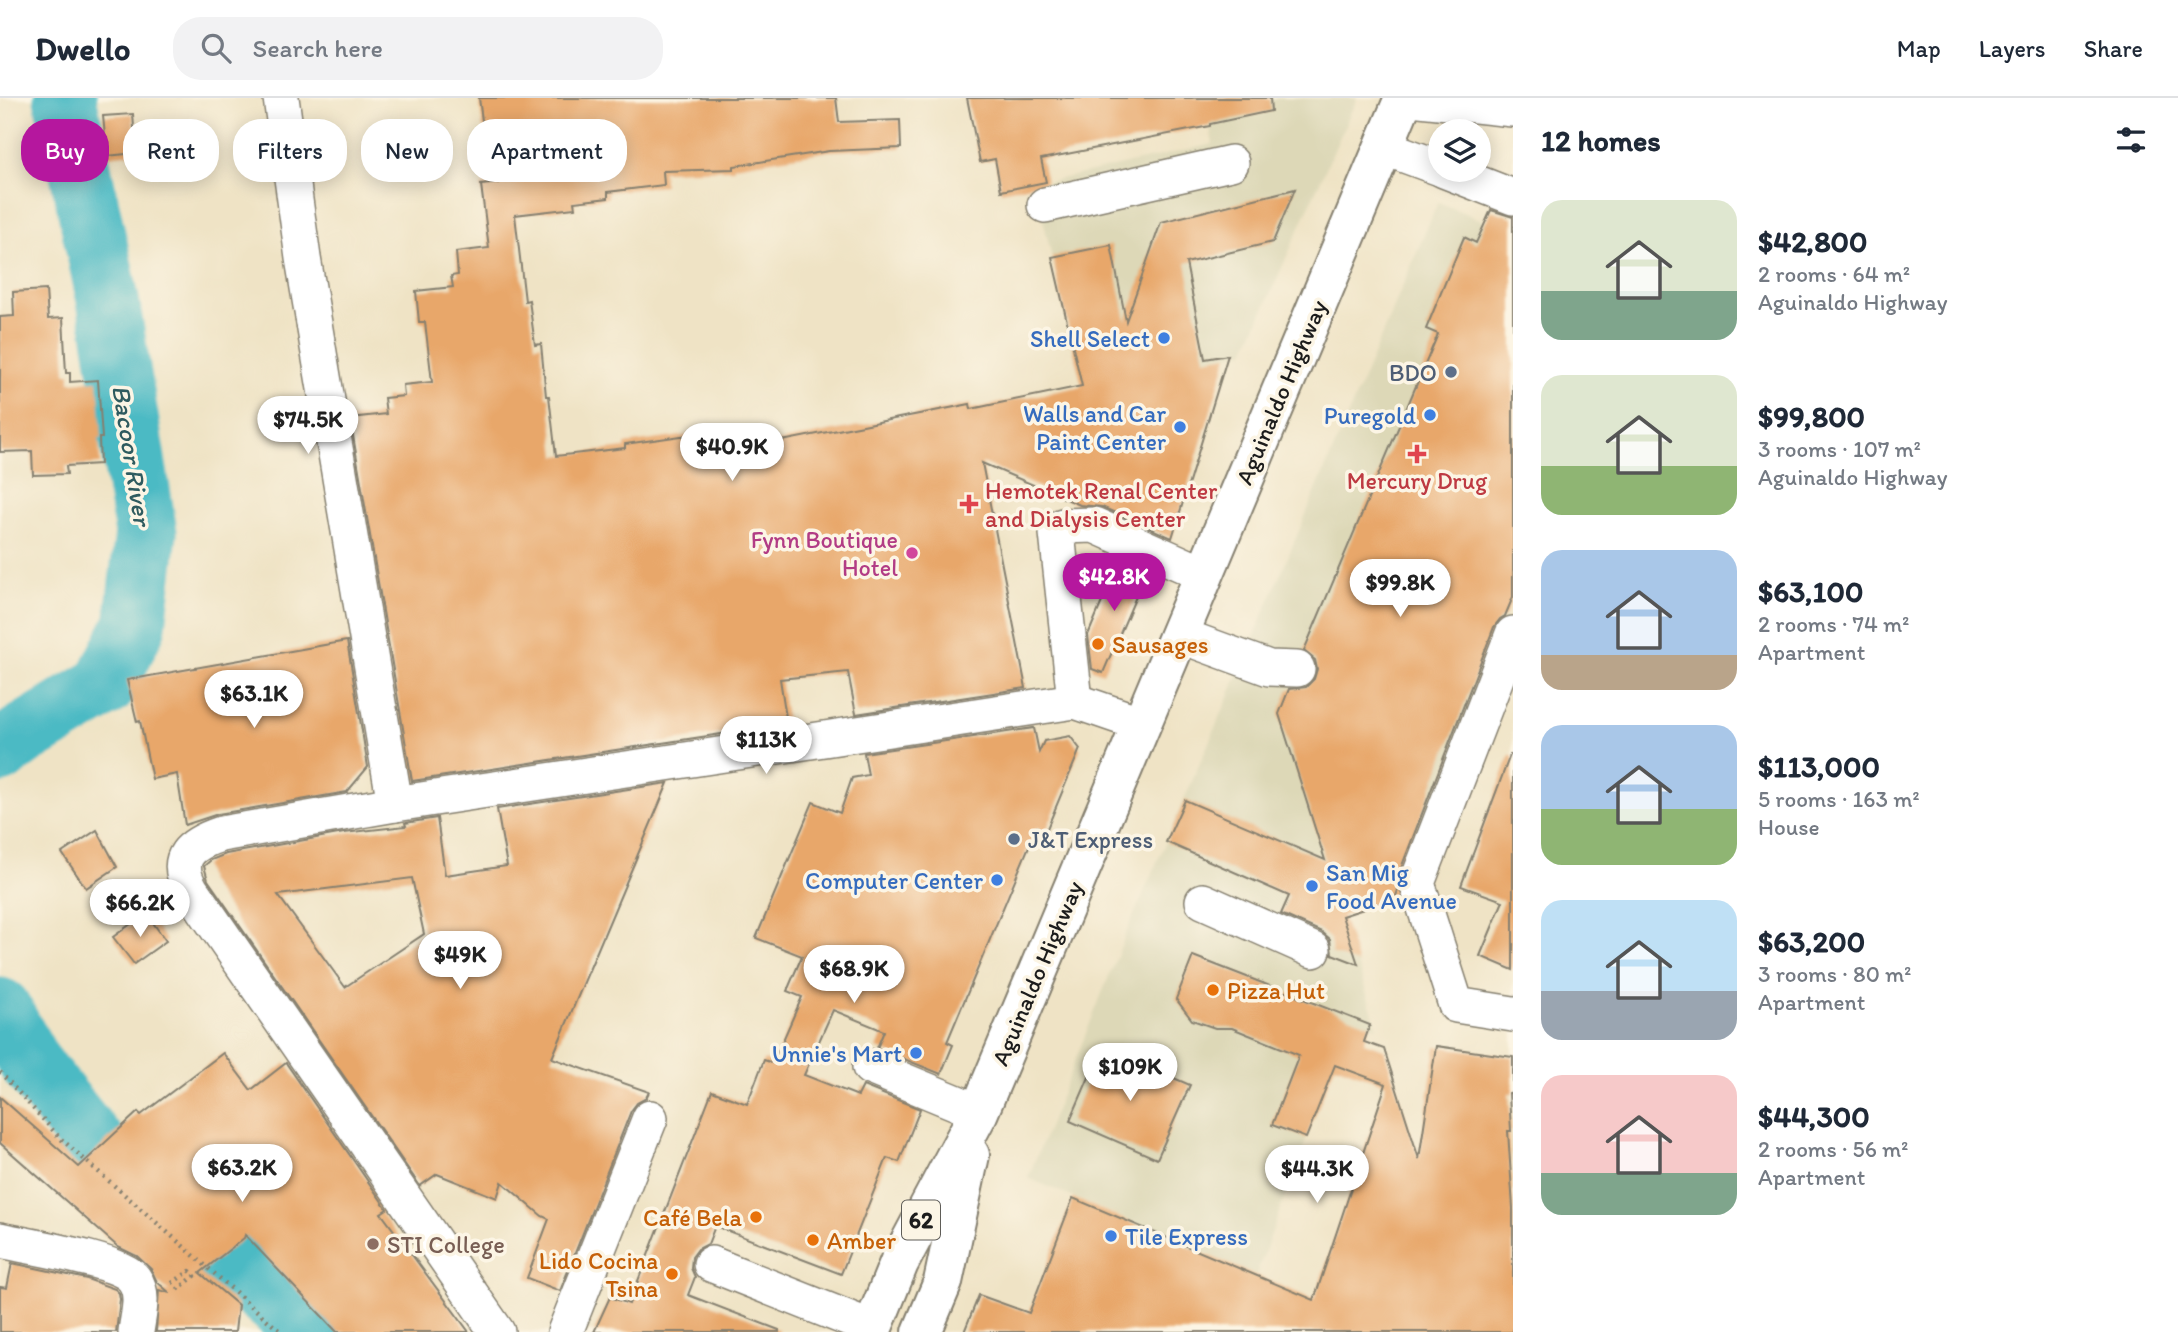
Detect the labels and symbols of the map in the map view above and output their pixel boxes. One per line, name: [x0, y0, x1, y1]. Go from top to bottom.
street label: Aguinaldo Highway: [1229, 295, 1333, 489]
place label: Shell Select: [1030, 324, 1150, 353]
marker: Shell Select: [1156, 330, 1172, 346]
place label: BDO: [1389, 358, 1437, 387]
marker: BDO: [1443, 364, 1459, 380]
water label: Bacoor River: [105, 383, 159, 530]
pin: $74.5K: [251, 396, 365, 456]
place label: Walls and Car Paint Center: [1023, 399, 1166, 456]
place label: Puregold: [1324, 401, 1416, 430]
marker: Puregold: [1422, 407, 1438, 423]
marker: Walls and Car Paint Center: [1172, 419, 1188, 435]
pin: $40.9K: [675, 424, 789, 483]
marker: Mercury Drug: [1409, 446, 1425, 462]
place label: Mercury Drug: [1347, 466, 1488, 495]
place label: Hemotek Renal Center and Dialysis Center: [985, 476, 1217, 533]
marker: Hemotek Renal Center and Dialysis Center: [959, 494, 979, 514]
place label: Fynn Boutique Hotel: [751, 525, 898, 582]
marker: Fynn Boutique Hotel: [904, 545, 920, 561]
pin: $42.8K: [1057, 554, 1171, 613]
pin: $99.8K: [1343, 560, 1457, 619]
place label: Sausages: [1112, 630, 1209, 659]
marker: Sausages: [1090, 636, 1106, 652]
pin: $63.1K: [197, 670, 311, 730]
pin: $113K: [717, 716, 815, 776]
place label: J&T Express: [1028, 825, 1153, 854]
marker: J&T Express: [1006, 831, 1022, 847]
place label: San Mig Food Avenue: [1326, 858, 1457, 915]
place label: Computer Center: [805, 866, 983, 895]
marker: Computer Center: [989, 872, 1005, 888]
street label: Aguinaldo Highway: [985, 876, 1089, 1070]
marker: San Mig Food Avenue: [1304, 878, 1320, 894]
pin: $66.2K: [83, 880, 197, 939]
pin: $49K: [419, 932, 501, 991]
pin: $68.9K: [797, 946, 911, 1005]
place label: Pizza Hut: [1227, 976, 1325, 1005]
marker: Pizza Hut: [1205, 982, 1221, 998]
place label: Unnie's Mart: [772, 1039, 902, 1068]
pin: $109K: [1081, 1044, 1179, 1103]
marker: Unnie's Mart: [908, 1045, 924, 1061]
pin: $63.2K: [185, 1144, 299, 1204]
pin: $44.3K: [1260, 1146, 1374, 1205]
road number: 62: [902, 1200, 940, 1240]
place label: Café Bela: [643, 1203, 743, 1232]
marker: Café Bela: [748, 1209, 764, 1225]
place label: Tile Express: [1125, 1222, 1248, 1251]
place label: Amber: [827, 1226, 896, 1255]
marker: Tile Express: [1103, 1228, 1119, 1244]
place label: STI College: [387, 1230, 505, 1259]
marker: Amber: [805, 1232, 821, 1248]
marker: STI College: [365, 1236, 381, 1252]
place label: Lido Cocina Tsina: [539, 1246, 658, 1303]
marker: Lido Cocina Tsina: [664, 1266, 680, 1282]

